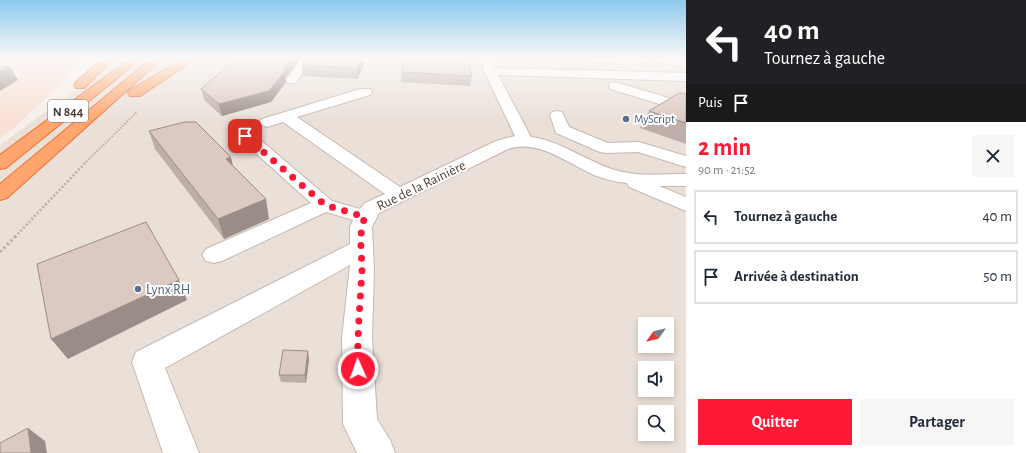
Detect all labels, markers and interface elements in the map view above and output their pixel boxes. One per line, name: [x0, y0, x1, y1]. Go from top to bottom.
icon: left: [698, 16, 750, 68]
text: 40 m: [764, 17, 820, 45]
text: Tournez à gauche: [764, 50, 885, 68]
icon: arrive: [730, 92, 752, 114]
text: Puis: [698, 95, 722, 110]
road number: N 844: [48, 100, 88, 122]
place label: MyScript: [634, 113, 675, 126]
marker: MyScript: [621, 114, 631, 124]
pin: [228, 119, 262, 153]
icon: arrive: [234, 125, 256, 147]
button: close: [972, 135, 1014, 177]
text: 2 min: [698, 136, 751, 160]
street label: Rue de la Rainière: [375, 158, 468, 213]
text: 90 m · 21:52: [698, 164, 756, 177]
icon: left: [700, 206, 722, 228]
text: Tournez à gauche: [734, 209, 837, 224]
text: 40 m: [982, 209, 1012, 224]
icon: arrive: [700, 266, 722, 288]
text: Arrivée à destination: [734, 269, 859, 284]
text: 50 m: [983, 269, 1012, 284]
place label: Lynx RH: [146, 283, 190, 297]
marker: Lynx RH: [133, 284, 143, 294]
north arrow: [638, 317, 674, 353]
map controls: [638, 317, 674, 441]
position arrow: [337, 348, 379, 390]
button: sound: [638, 361, 674, 397]
button: Quitter: [698, 399, 852, 445]
button: Partager: [860, 399, 1014, 445]
button: search: [638, 405, 674, 441]

